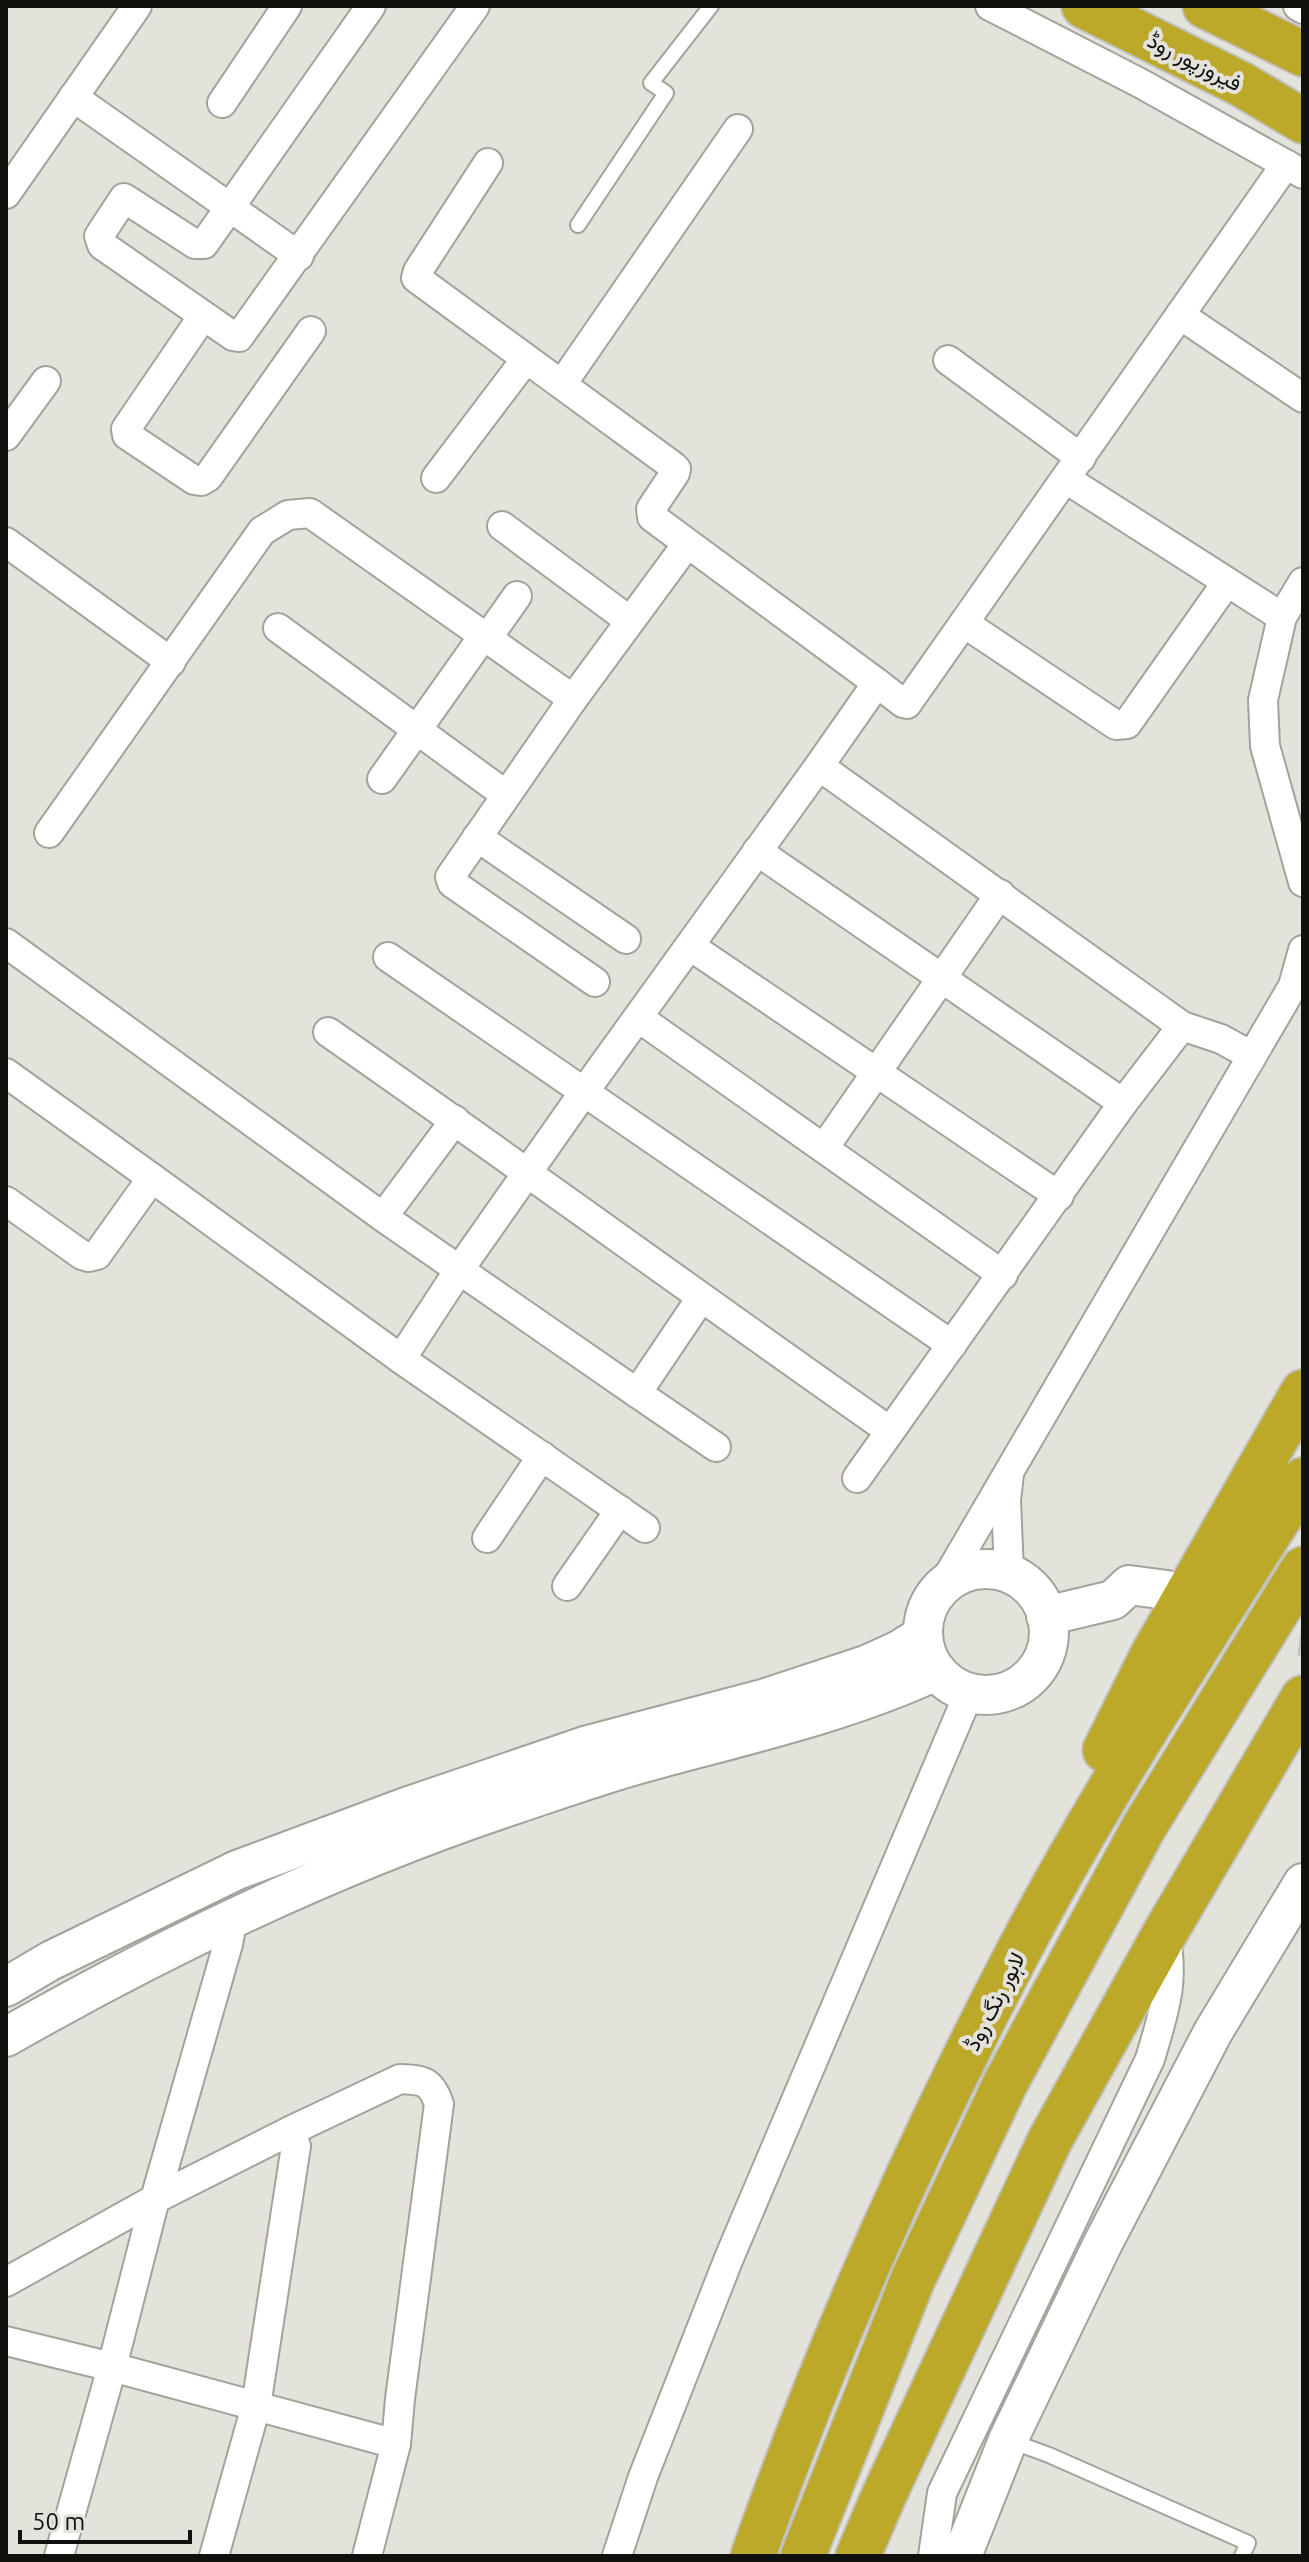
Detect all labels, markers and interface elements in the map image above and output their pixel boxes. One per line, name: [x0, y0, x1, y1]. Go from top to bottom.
street label: فیروزپور روڈ: [1142, 27, 1246, 98]
street label: لاہور رنگ روڈ: [959, 1948, 1032, 2056]
scale bar: [20, 2494, 190, 2544]
text: 50 m: [32, 2508, 85, 2535]

